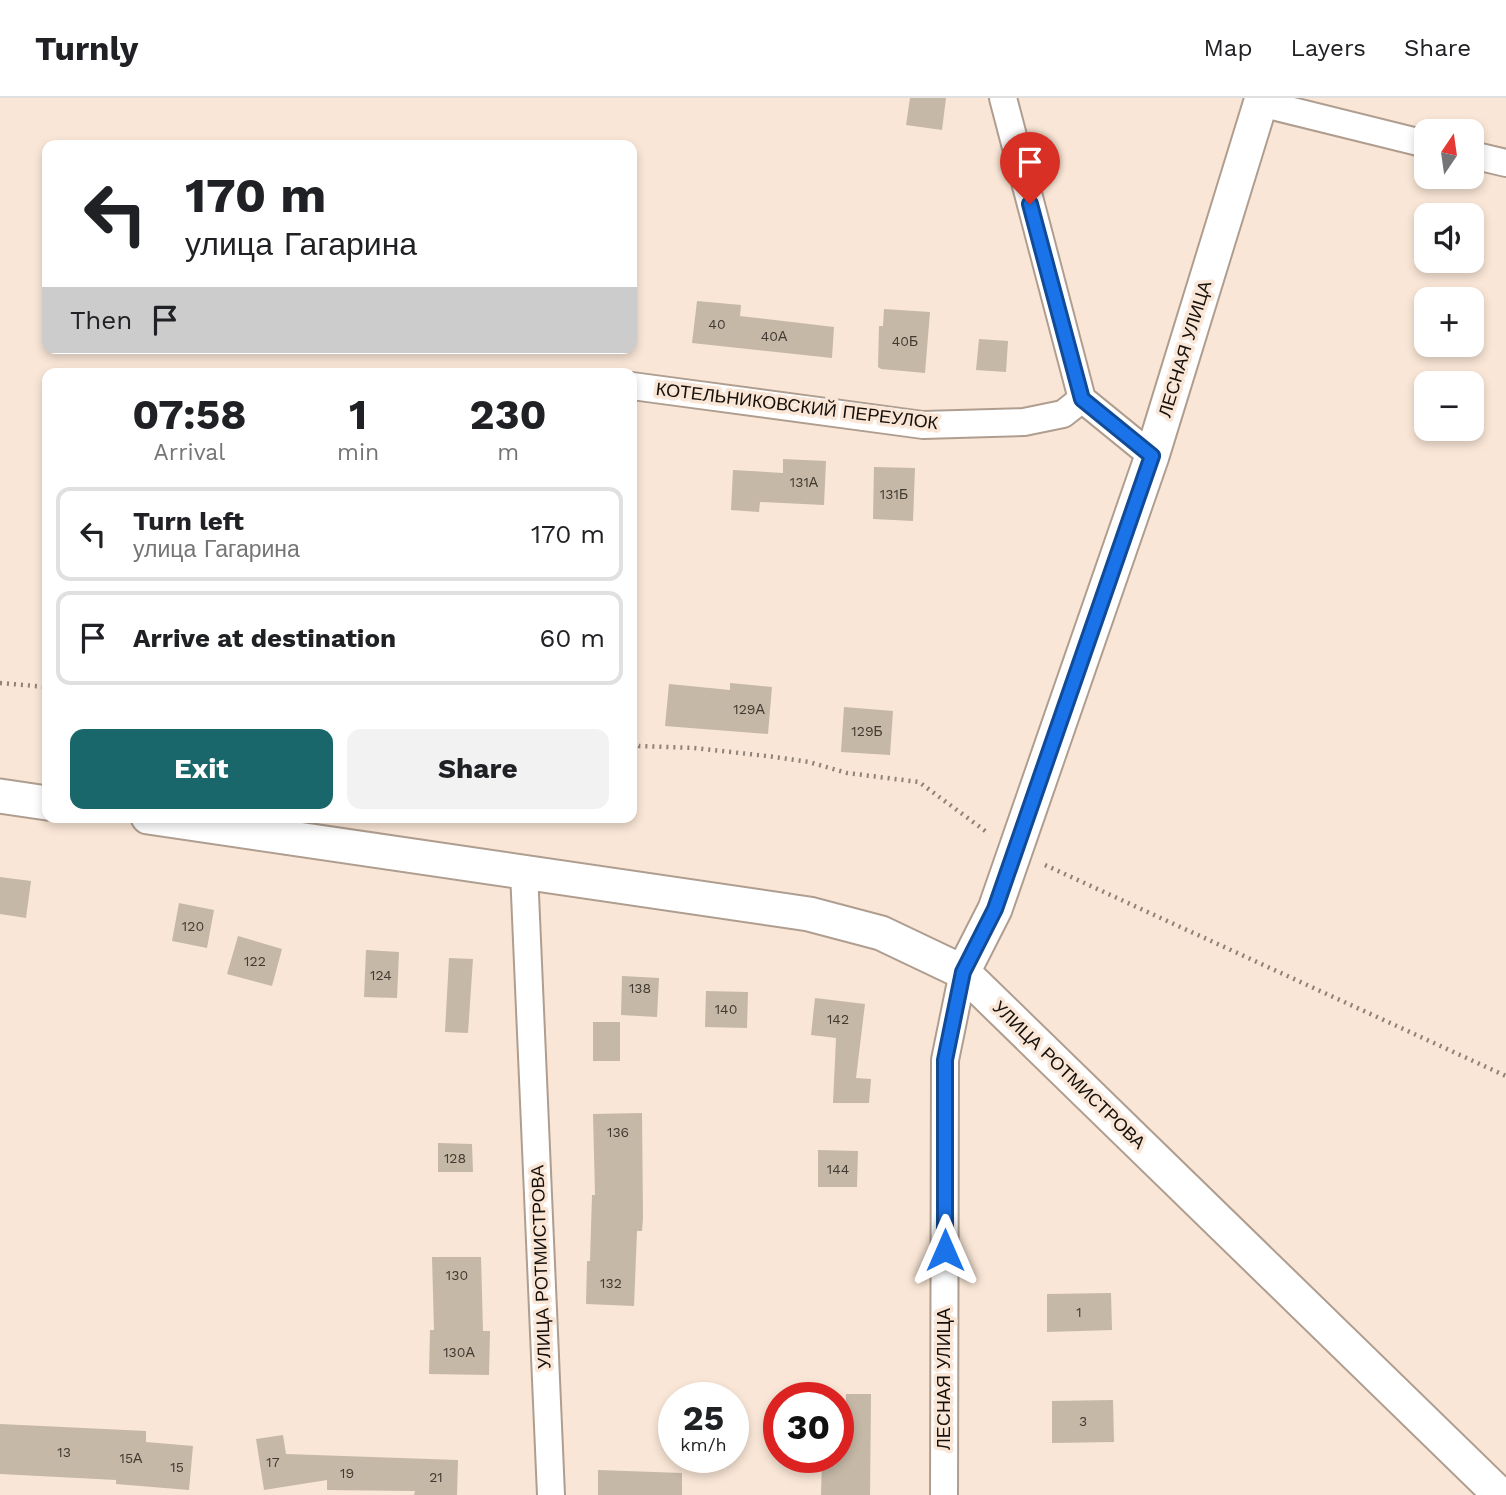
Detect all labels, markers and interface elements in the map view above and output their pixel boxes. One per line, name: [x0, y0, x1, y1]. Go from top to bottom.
text: Turnly: [35, 29, 138, 68]
text: Map: [1204, 34, 1252, 62]
text: Layers: [1290, 34, 1366, 62]
text: Share: [1404, 34, 1471, 62]
north arrow: [1414, 119, 1484, 189]
map controls: [1414, 119, 1484, 441]
pin: [1000, 132, 1060, 204]
icon: arrive: [1011, 143, 1049, 181]
text: 170 m: [185, 166, 326, 224]
icon: left: [70, 168, 161, 259]
button: sound: [1414, 203, 1484, 273]
text: улица Гагарина: [185, 225, 417, 263]
street label: ЛЕСНАЯ УЛИЦА: [1154, 278, 1215, 420]
button: +: [1414, 287, 1484, 357]
icon: arrive: [146, 301, 184, 339]
text: Then: [70, 305, 132, 335]
house number: 40: [708, 316, 726, 332]
house number: 40А: [761, 328, 788, 344]
house number: 40Б: [892, 333, 918, 349]
button: −: [1414, 371, 1484, 441]
street label: КОТЕЛЬНИКОВСКИЙ ПЕРЕУЛОК: [655, 378, 940, 433]
text: 07:58: [132, 390, 247, 439]
text: 1: [349, 390, 367, 439]
text: 230: [470, 390, 547, 439]
text: Arrival: [154, 439, 225, 466]
text: min: [337, 439, 379, 466]
text: m: [497, 439, 519, 466]
house number: 131А: [790, 474, 819, 490]
house number: 131Б: [880, 486, 908, 502]
text: Turn left: [133, 506, 244, 536]
icon: left: [74, 515, 112, 553]
text: 170 m: [531, 519, 605, 549]
text: улица Гагарина: [133, 536, 300, 563]
icon: arrive: [74, 619, 112, 657]
text: Arrive at destination: [133, 623, 396, 653]
text: 60 m: [539, 623, 605, 653]
house number: 129А: [733, 701, 765, 717]
house number: 129Б: [851, 723, 883, 739]
button: Exit: [70, 729, 333, 809]
button: Share: [347, 729, 609, 809]
house number: 120: [182, 918, 204, 934]
house number: 122: [244, 953, 266, 969]
house number: 124: [370, 967, 392, 983]
house number: 138: [629, 980, 651, 996]
street label: УЛИЦА РОТМИСТРОВА: [989, 996, 1150, 1153]
house number: 140: [715, 1001, 737, 1017]
house number: 142: [827, 1011, 849, 1027]
house number: 136: [607, 1124, 629, 1140]
house number: 128: [444, 1150, 466, 1166]
house number: 144: [827, 1161, 849, 1177]
street label: УЛИЦА РОТМИСТРОВА: [526, 1165, 555, 1369]
position arrow: [908, 1213, 982, 1287]
house number: 130: [446, 1267, 468, 1283]
house number: 132: [600, 1275, 622, 1291]
house number: 1: [1076, 1304, 1082, 1320]
street label: ЛЕСНАЯ УЛИЦА: [933, 1308, 954, 1450]
house number: 130А: [443, 1344, 475, 1360]
speed limit sign: 30: [763, 1382, 854, 1473]
text: 25: [683, 1397, 724, 1439]
house number: 3: [1079, 1413, 1087, 1429]
text: km/h: [680, 1434, 727, 1455]
house number: 13: [57, 1444, 71, 1460]
house number: 15А: [120, 1450, 143, 1466]
house number: 17: [266, 1454, 280, 1470]
house number: 15: [170, 1459, 184, 1475]
house number: 19: [340, 1465, 354, 1481]
house number: 21: [429, 1469, 443, 1485]

